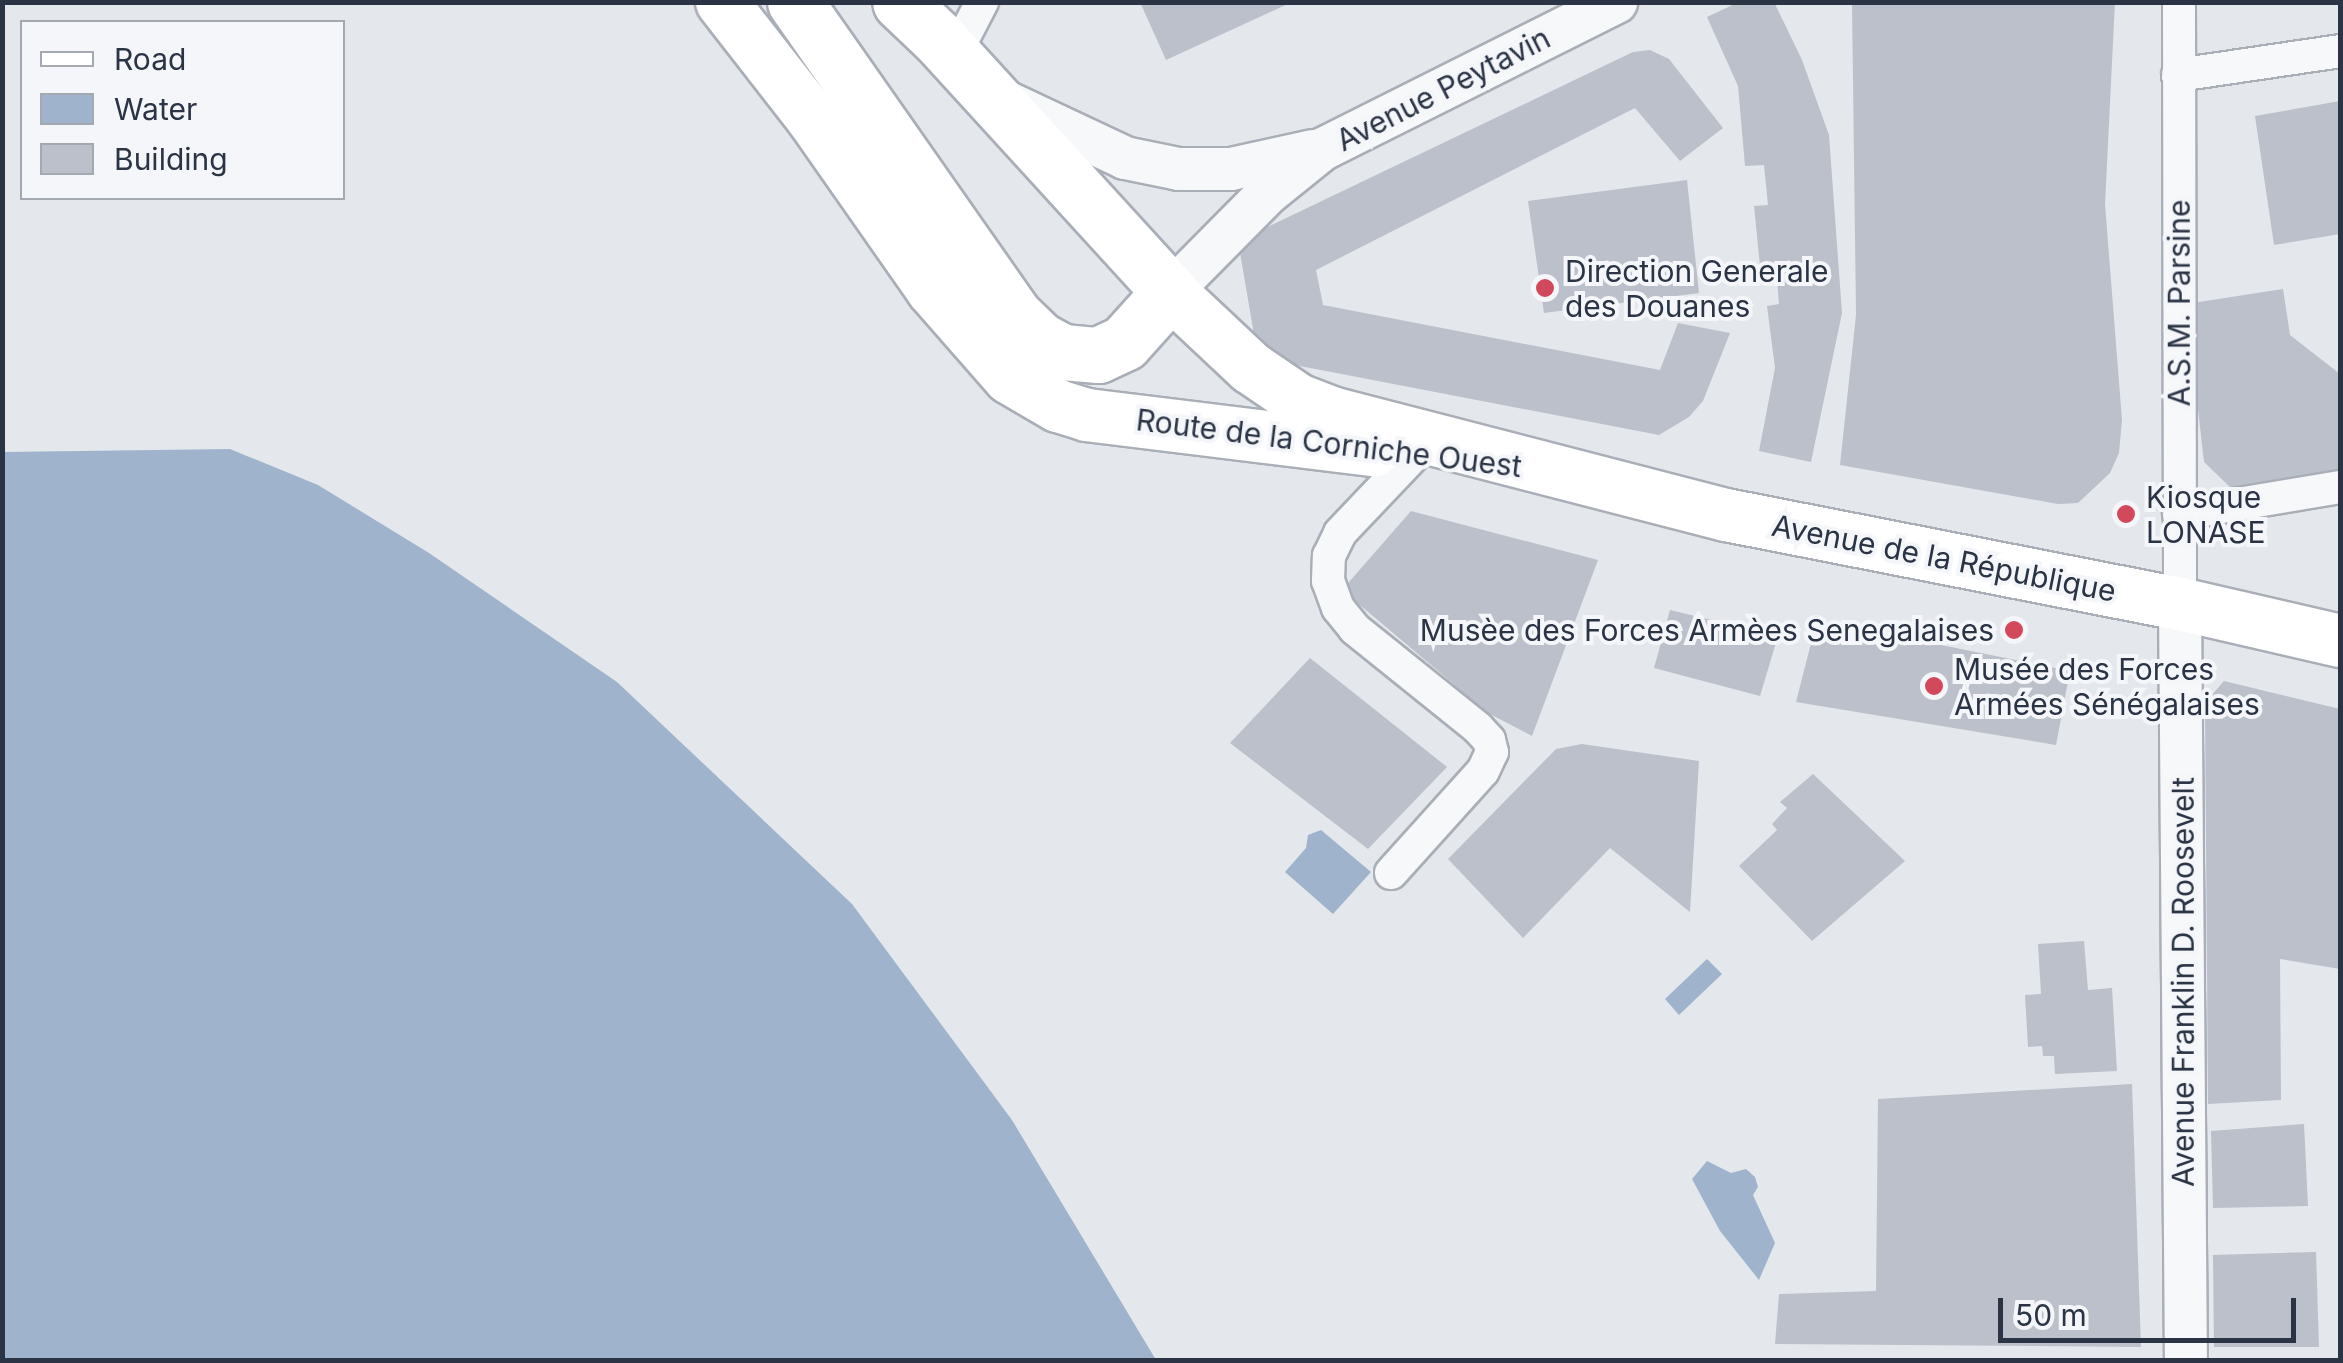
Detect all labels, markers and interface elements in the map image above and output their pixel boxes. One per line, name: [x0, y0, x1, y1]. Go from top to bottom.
legend: [20, 20, 345, 200]
street label: Avenue Peytavin: [1330, 20, 1556, 158]
text: Road: [114, 41, 186, 77]
text: Water: [114, 91, 197, 127]
text: Building: [114, 141, 228, 177]
street label: A.S.M. Parsine: [2161, 199, 2197, 407]
place label: Direction Generale des Douanes: [1565, 253, 1829, 324]
marker: Direction Generale des Douanes: [1534, 277, 1556, 299]
street label: Route de la Corniche Ouest: [1134, 401, 1524, 485]
place label: Kiosque LONASE: [2146, 479, 2266, 550]
marker: Kiosque LONASE: [2115, 503, 2137, 525]
street label: Avenue de la République: [1769, 507, 2119, 609]
place label: Musèe des Forces Armèes Senegalaises: [1420, 612, 1994, 648]
marker: Musèe des Forces Armèes Senegalaises: [2003, 619, 2025, 641]
place label: Musée des Forces Armées Sénégalaises: [1954, 651, 2260, 722]
marker: Musée des Forces Armées Sénégalaises: [1923, 675, 1945, 697]
street label: Avenue Franklin D. Roosevelt: [2165, 777, 2201, 1187]
scale bar: [2003, 1278, 2300, 1340]
text: 50 m: [2015, 1297, 2087, 1333]

